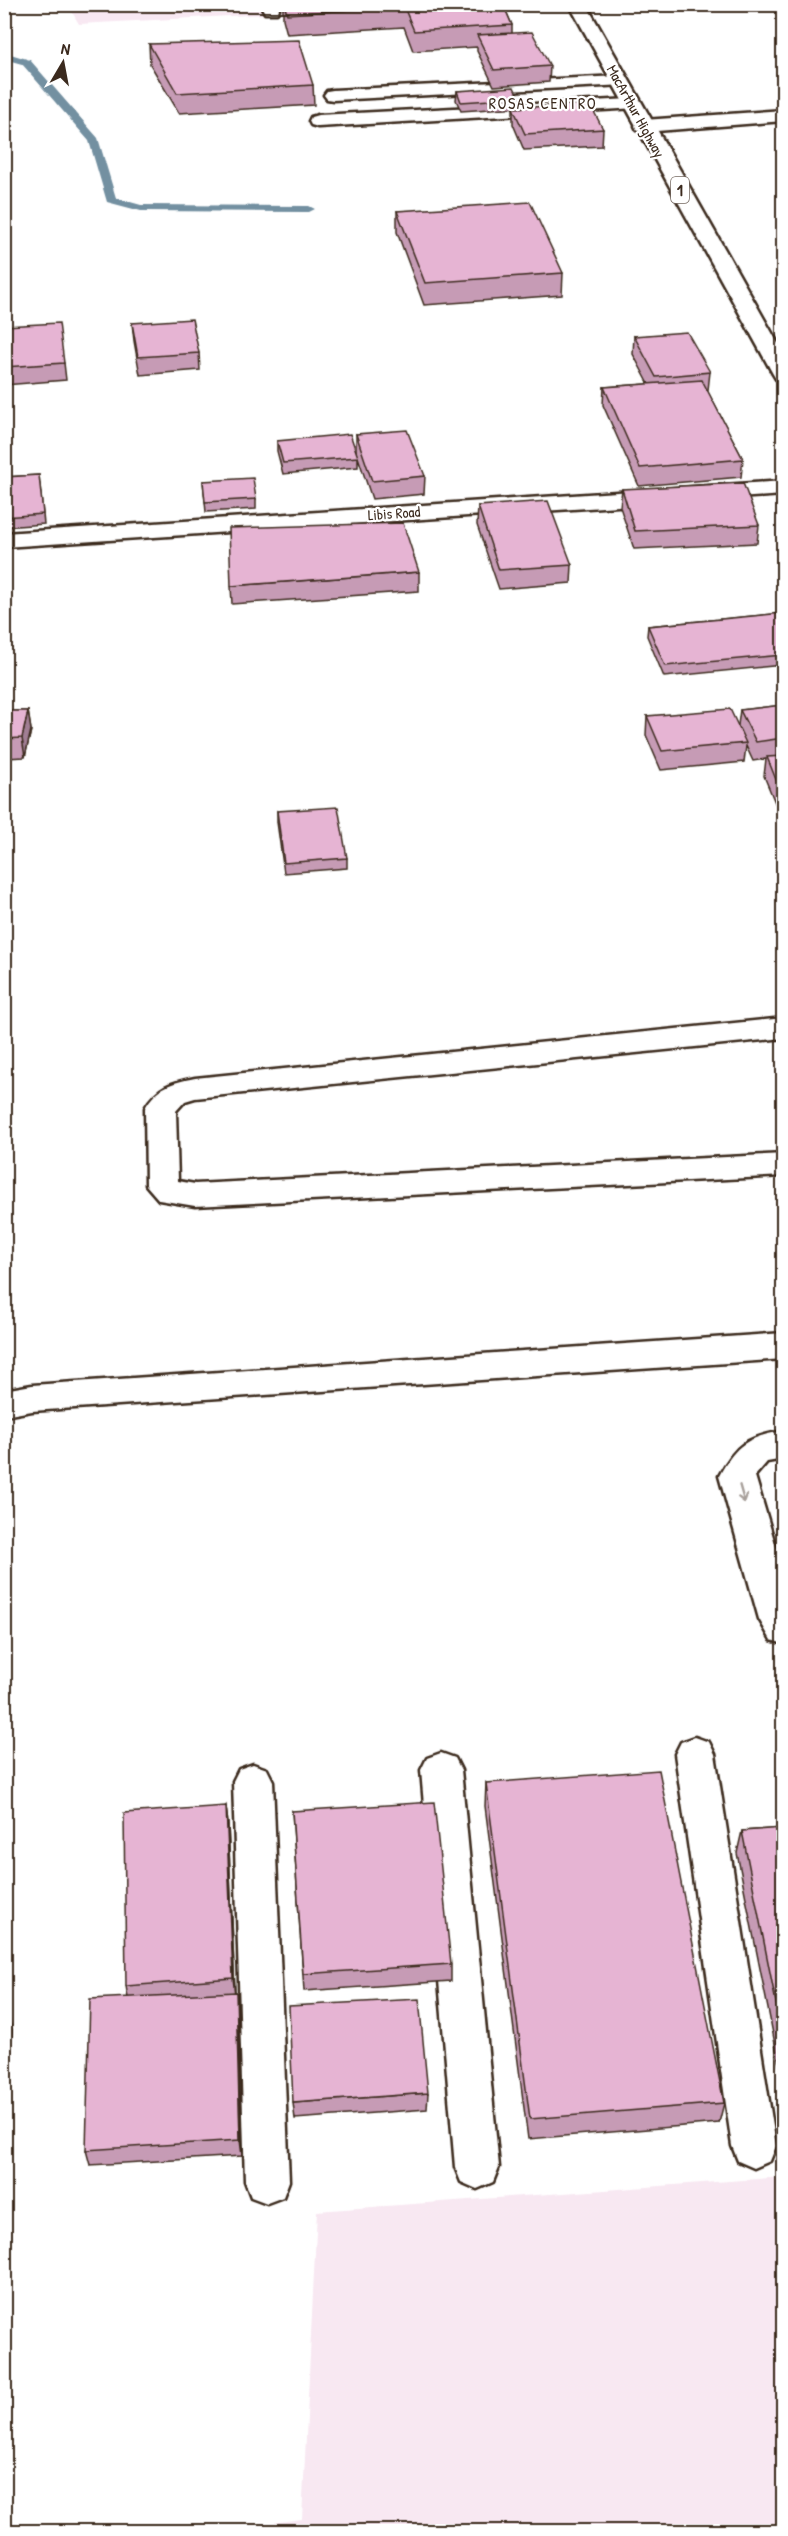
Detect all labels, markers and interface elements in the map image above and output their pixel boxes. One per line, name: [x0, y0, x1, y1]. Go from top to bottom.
north arrow: [33, 33, 93, 93]
text: N: [60, 37, 72, 60]
street label: MacArthur Highway: [602, 61, 670, 161]
district label: ROSAS CENTRO: [489, 92, 597, 114]
road number: 1: [671, 177, 689, 203]
street label: Libis Road: [367, 501, 421, 525]
one-way arrow: [737, 1484, 748, 1503]

